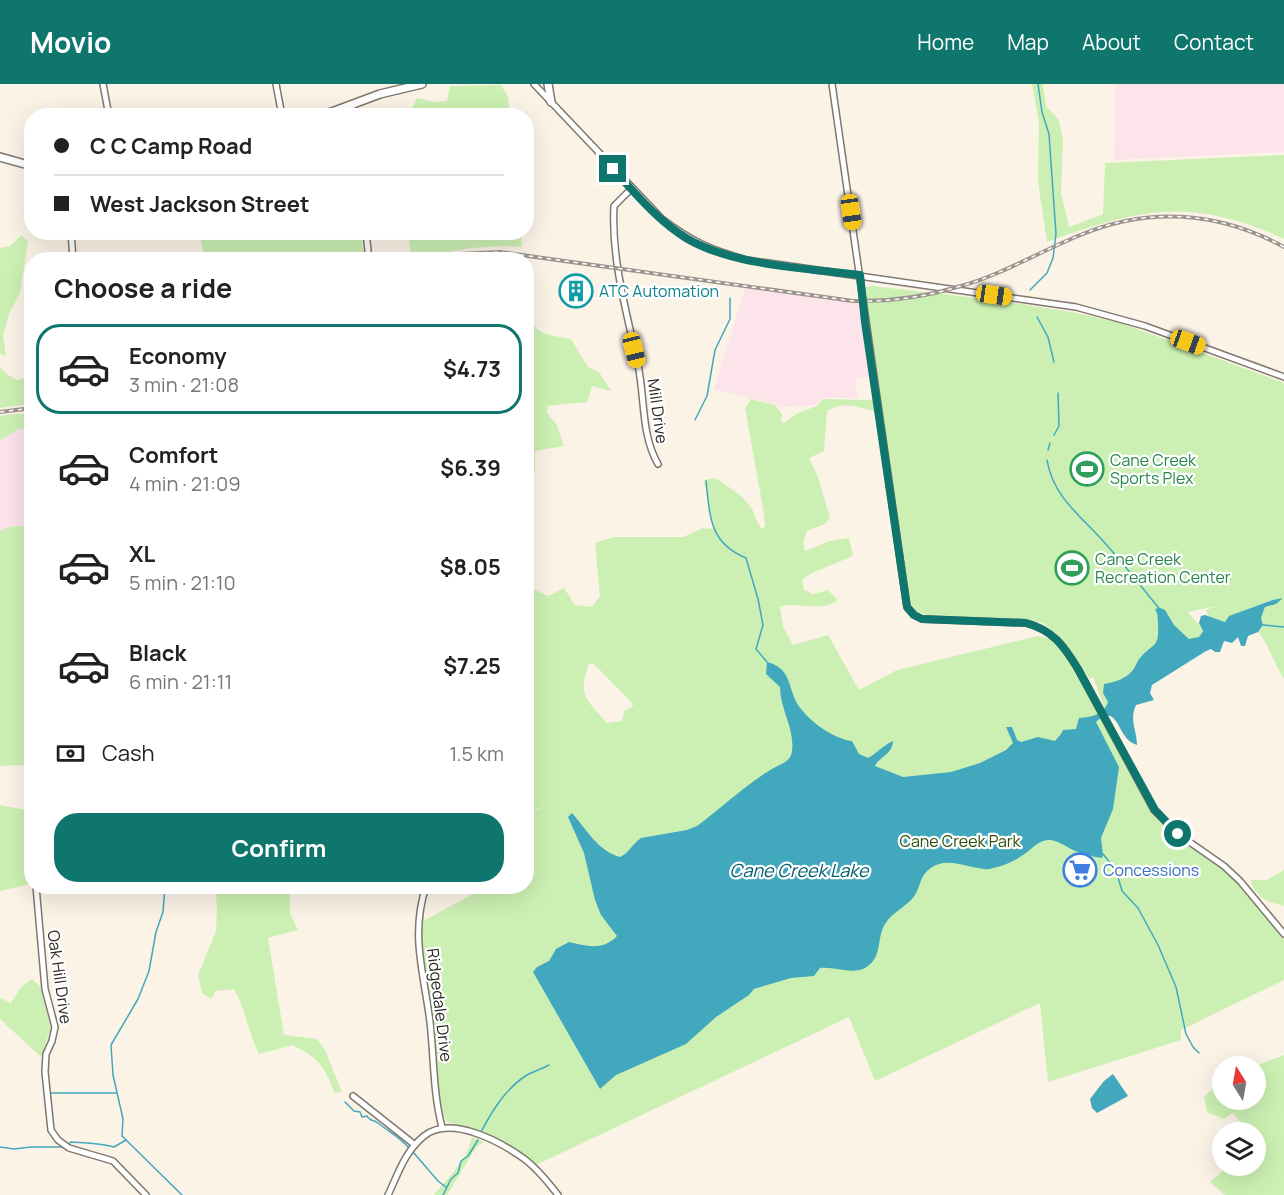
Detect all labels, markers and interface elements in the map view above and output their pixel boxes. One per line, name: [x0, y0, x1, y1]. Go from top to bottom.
text: Movio: [30, 23, 111, 61]
text: Home: [917, 28, 974, 56]
text: Map: [1007, 28, 1049, 56]
text: About: [1082, 28, 1141, 56]
text: Contact: [1174, 28, 1254, 56]
text: C C Camp Road: [90, 131, 252, 161]
route end: [599, 155, 626, 182]
text: West Jackson Street: [90, 189, 309, 219]
car: [840, 193, 862, 231]
text: Choose a ride: [54, 269, 232, 306]
building icon: ATC Automation: [558, 273, 594, 309]
place label: ATC Automation: [599, 280, 719, 302]
car: [975, 284, 1013, 306]
car: [1168, 327, 1208, 357]
car: [621, 330, 647, 370]
text: Economy: [129, 341, 227, 371]
icon: car: [57, 342, 111, 396]
text: $4.73: [443, 354, 501, 384]
text: 3 min · 21:08: [129, 371, 239, 398]
street label: Mill Drive: [643, 377, 673, 445]
text: Comfort: [129, 440, 218, 470]
icon: car: [57, 441, 111, 495]
place label: Cane Creek Sports Plex: [1110, 449, 1197, 489]
sports icon: Cane Creek Sports Plex: [1069, 451, 1105, 487]
text: $6.39: [440, 453, 501, 483]
text: 4 min · 21:09: [129, 470, 241, 497]
text: XL: [129, 539, 155, 569]
icon: car: [57, 540, 111, 594]
place label: Cane Creek Recreation Center: [1095, 548, 1231, 588]
sports icon: Cane Creek Recreation Center: [1054, 550, 1090, 586]
text: $8.05: [440, 552, 501, 582]
text: 5 min · 21:10: [129, 569, 236, 596]
text: Black: [129, 638, 186, 668]
icon: car: [57, 639, 111, 693]
text: $7.25: [443, 651, 501, 681]
text: 6 min · 21:11: [129, 668, 232, 695]
icon: cash: [54, 737, 87, 770]
text: Cash: [102, 738, 155, 768]
text: 1.5 km: [450, 740, 504, 767]
button: Confirm: [54, 813, 504, 882]
route start: [1164, 820, 1191, 847]
park label: Cane Creek Park: [899, 830, 1022, 852]
supermarket icon: Concessions: [1062, 852, 1098, 888]
water label: Cane Creek Lake: [730, 858, 870, 882]
place label: Concessions: [1103, 859, 1199, 881]
street label: Oak Hill Drive: [43, 929, 77, 1025]
street label: Ridgedale Drive: [422, 947, 458, 1063]
north arrow: [1212, 1056, 1266, 1110]
map controls: [1212, 1056, 1266, 1176]
button: layers: [1212, 1122, 1266, 1176]

